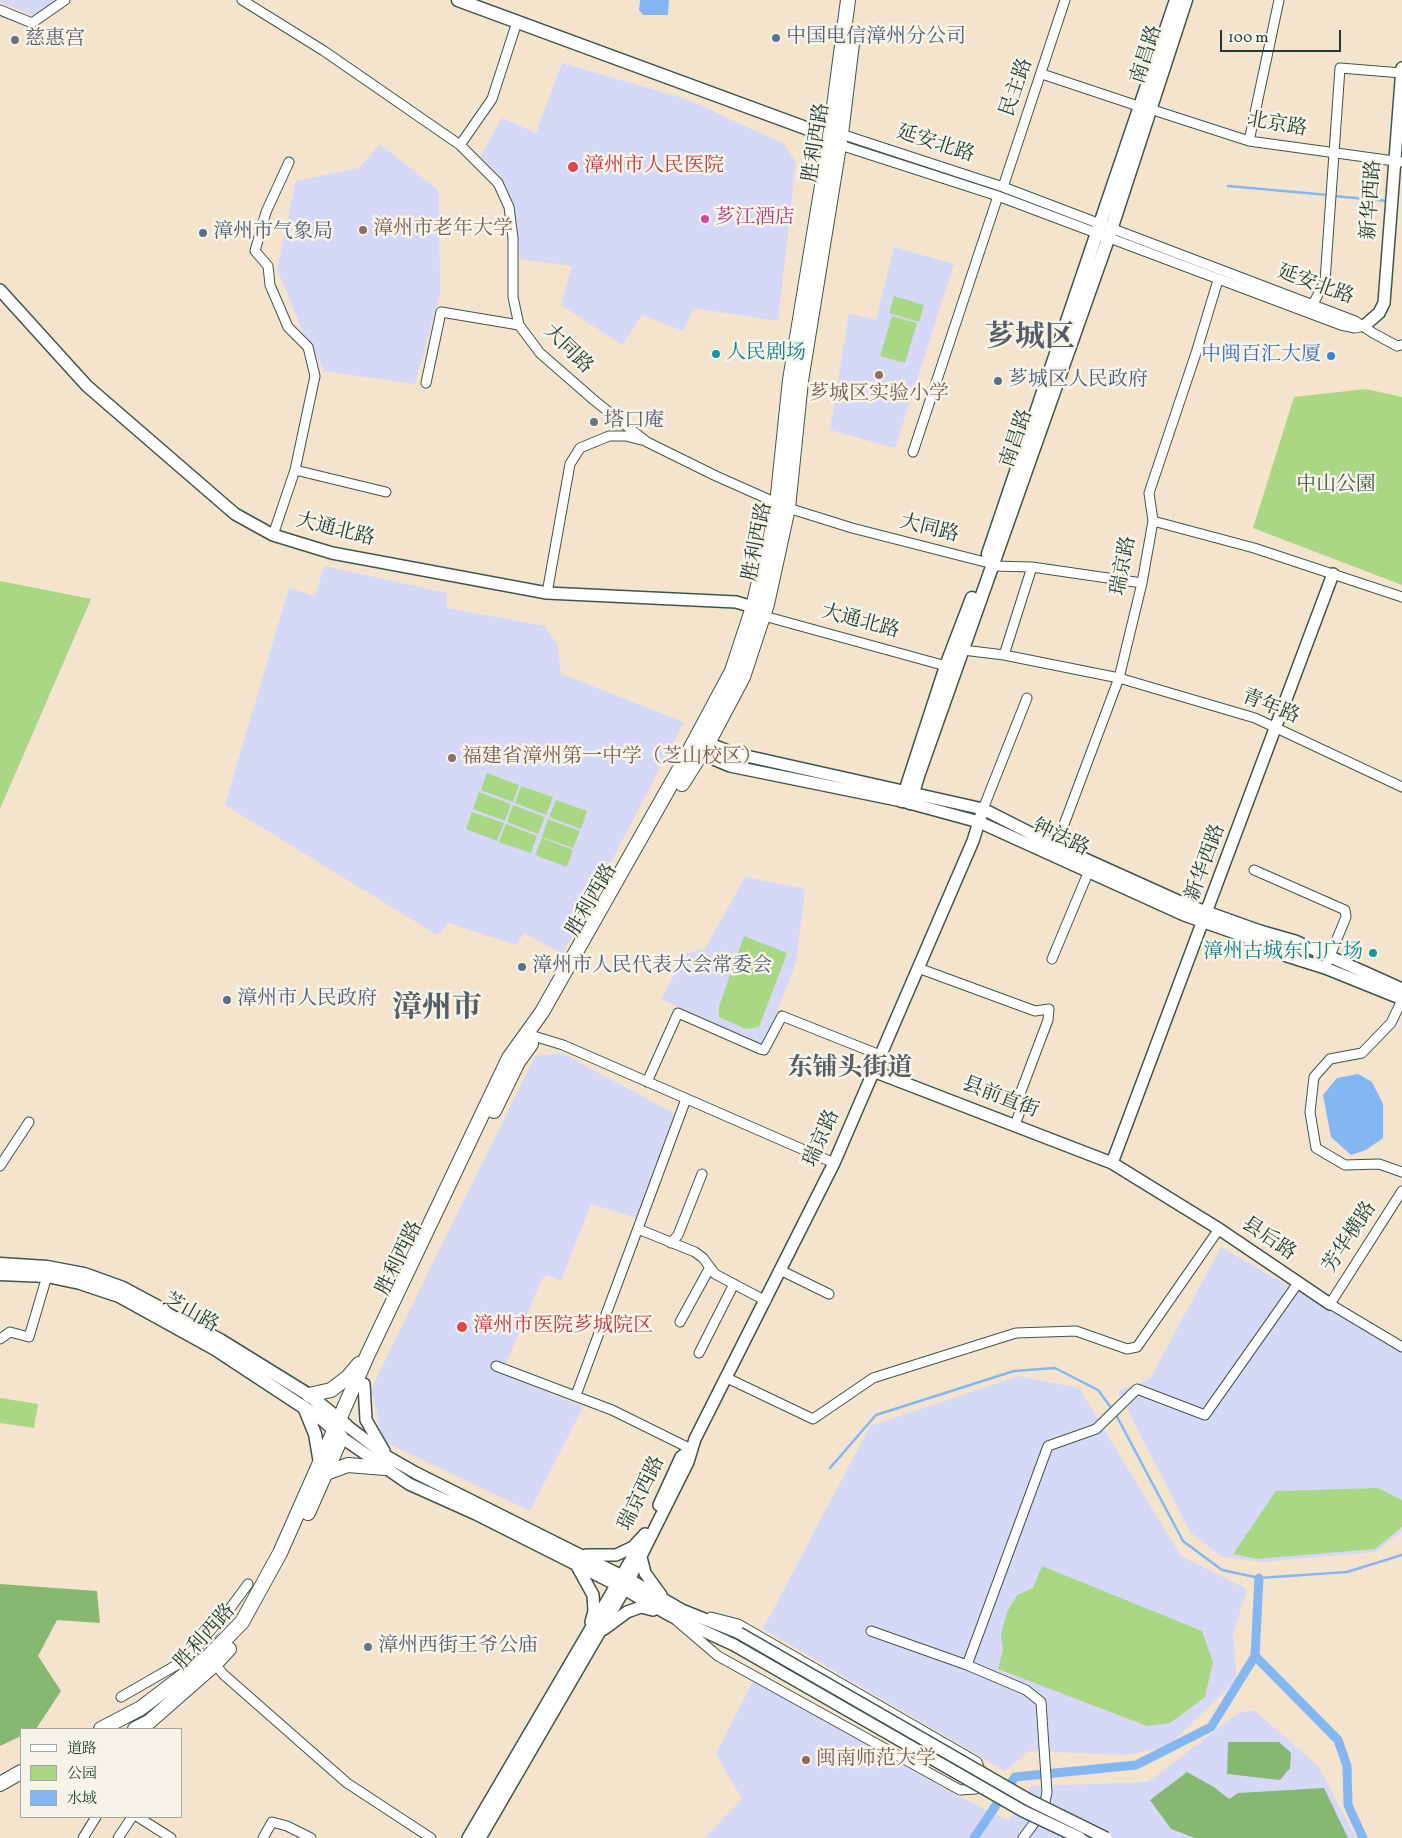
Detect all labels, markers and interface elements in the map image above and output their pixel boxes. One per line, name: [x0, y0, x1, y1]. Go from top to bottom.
scale bar: [1222, 20, 1343, 52]
street label: 南昌路: [1127, 23, 1169, 87]
place label: 中国电信漳州分公司: [786, 26, 966, 50]
place label: 慈惠宫: [25, 28, 85, 52]
text: 100 m: [1228, 28, 1268, 49]
marker: 中国电信漳州分公司: [770, 32, 782, 44]
marker: 慈惠宫: [9, 34, 21, 46]
street label: 民主路: [997, 56, 1039, 120]
street label: 胜利西路: [800, 102, 836, 184]
street label: 北京路: [1245, 109, 1309, 143]
street label: 延安北路: [893, 121, 977, 169]
place label: 漳州市人民医院: [584, 155, 724, 179]
street label: 新华西路: [1358, 159, 1388, 241]
marker: 漳州市人民医院: [566, 160, 580, 174]
place label: 芗江酒店: [715, 207, 795, 231]
marker: 芗江酒店: [699, 213, 711, 225]
place label: 漳州市老年大学: [373, 218, 513, 242]
place label: 漳州市气象局: [213, 221, 333, 245]
marker: 漳州市老年大学: [357, 224, 369, 236]
marker: 漳州市气象局: [197, 227, 209, 239]
street label: 延安北路: [1273, 261, 1357, 311]
street label: 大同路: [537, 320, 597, 380]
district label: 芗城区: [985, 322, 1075, 358]
place label: 人民剧场: [726, 342, 806, 366]
place label: 中闽百汇大厦: [1201, 344, 1321, 368]
marker: 人民剧场: [710, 348, 722, 360]
marker: 中闽百汇大厦: [1325, 350, 1337, 362]
marker: 芗城区实验小学: [873, 369, 885, 381]
place label: 芗城区人民政府: [1008, 369, 1148, 393]
marker: 芗城区人民政府: [992, 375, 1004, 387]
place label: 芗城区实验小学: [809, 383, 949, 407]
street label: 南昌路: [997, 407, 1039, 471]
place label: 塔口庵: [604, 410, 664, 434]
marker: 塔口庵: [588, 416, 600, 428]
park label: 中山公園: [1296, 474, 1376, 498]
street label: 胜利西路: [740, 500, 778, 584]
street label: 大通北路: [293, 510, 377, 552]
street label: 大同路: [897, 511, 961, 549]
street label: 瑞京路: [1107, 534, 1143, 598]
street label: 大通北路: [818, 601, 902, 645]
street label: 青年路: [1238, 686, 1302, 730]
place label: 福建省漳州第一中学（芝山校区）: [462, 746, 762, 770]
marker: 福建省漳州第一中学（芝山校区）: [446, 752, 458, 764]
street label: 钟法路: [1028, 815, 1092, 863]
street label: 新华西路: [1182, 821, 1232, 905]
street label: 胜利西路: [563, 860, 623, 942]
place label: 漳州古城东门广场: [1203, 941, 1363, 965]
marker: 漳州古城东门广场: [1367, 947, 1379, 959]
place label: 漳州市人民代表大会常委会: [532, 955, 772, 979]
marker: 漳州市人民代表大会常委会: [516, 961, 528, 973]
place label: 漳州市人民政府: [237, 988, 377, 1012]
district label: 漳州市: [392, 992, 482, 1028]
marker: 漳州市人民政府: [221, 994, 233, 1006]
district label: 东铺头街道: [788, 1055, 912, 1085]
street label: 县前直街: [958, 1073, 1042, 1125]
street label: 瑞京路: [800, 1107, 846, 1171]
street label: 芳华横路: [1319, 1198, 1383, 1278]
street label: 县后路: [1236, 1213, 1300, 1267]
street label: 胜利西路: [373, 1218, 429, 1300]
street label: 芝山路: [158, 1289, 222, 1339]
place label: 漳州市医院芗城院区: [473, 1315, 653, 1339]
marker: 漳州市医院芗城院区: [455, 1320, 469, 1334]
street label: 瑞京西路: [615, 1453, 671, 1535]
street label: 胜利西路: [170, 1600, 242, 1676]
place label: 漳州西街王爷公庙: [378, 1635, 538, 1659]
marker: 漳州西街王爷公庙: [362, 1641, 374, 1653]
legend: [20, 1728, 182, 1818]
text: 道路: [67, 1739, 97, 1760]
place label: 闽南师范大学: [816, 1748, 936, 1772]
marker: 闽南师范大学: [800, 1754, 812, 1766]
text: 公园: [67, 1764, 97, 1785]
text: 水域: [67, 1789, 97, 1810]

